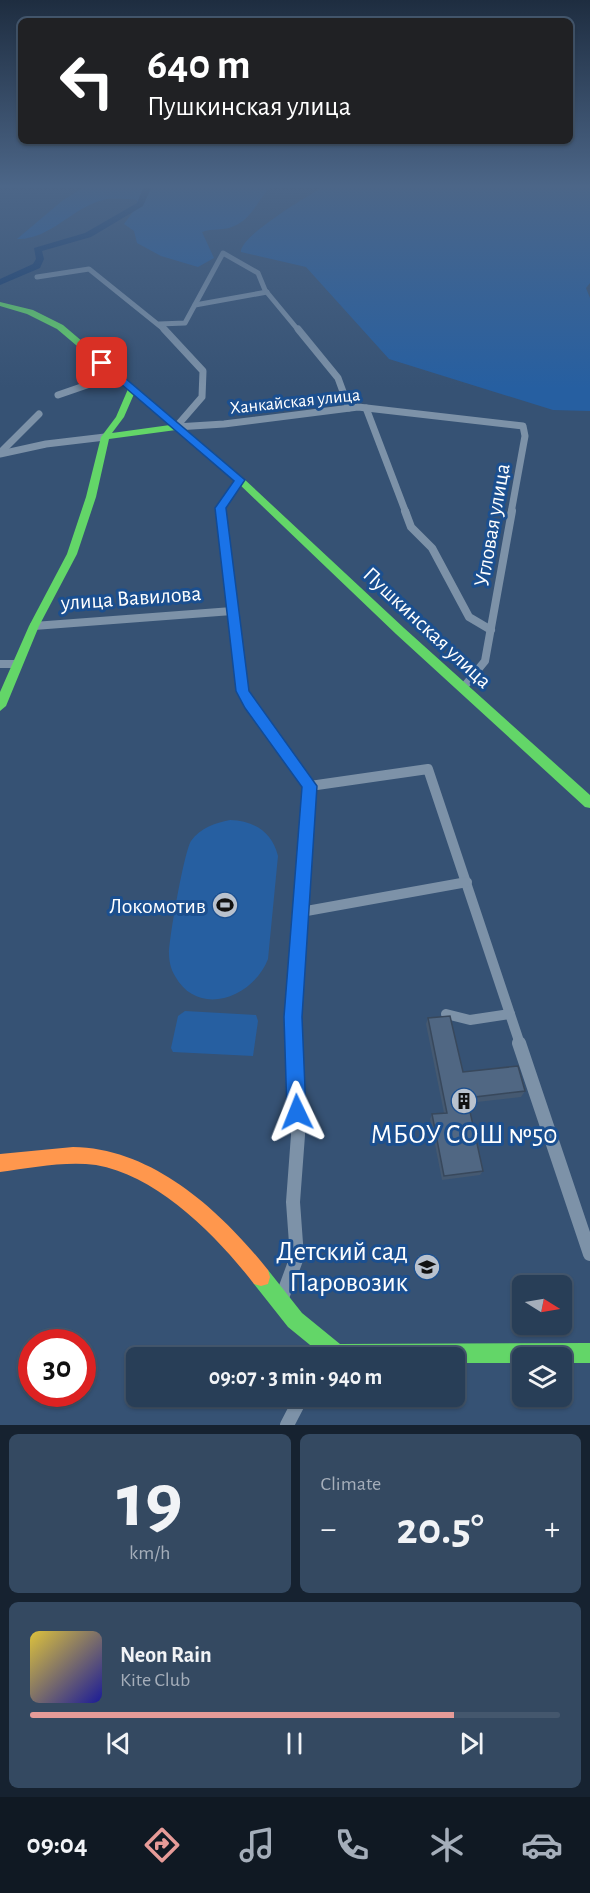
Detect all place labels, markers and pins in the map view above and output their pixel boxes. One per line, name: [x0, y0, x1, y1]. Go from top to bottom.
pin: [76, 337, 127, 388]
sports icon: Локомотив: [210, 890, 240, 920]
place label: Локомотив: [109, 895, 206, 917]
building icon: МБОУ СОШ №50: [449, 1086, 479, 1116]
place label: МБОУ СОШ №50: [371, 1121, 557, 1148]
place label: Детский сад Паровозик: [276, 1238, 409, 1296]
school or university icon: Детский сад Паровозик: [412, 1252, 442, 1282]

